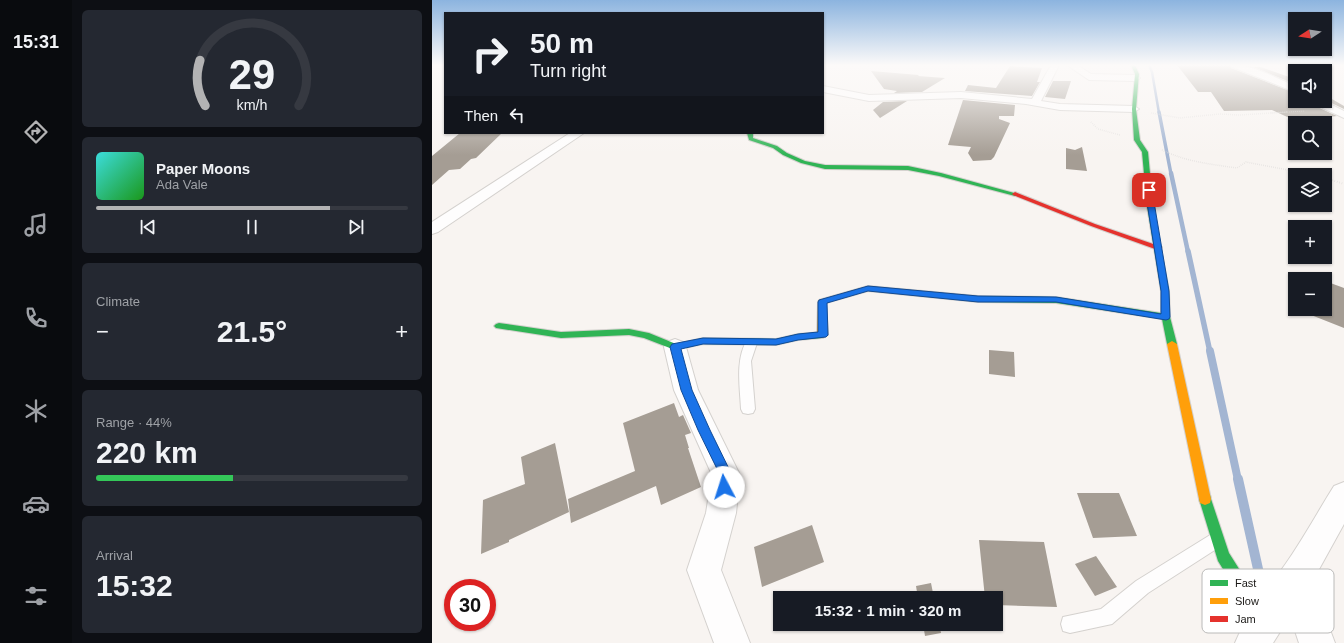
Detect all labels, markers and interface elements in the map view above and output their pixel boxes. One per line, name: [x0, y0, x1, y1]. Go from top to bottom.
north arrow: [1288, 12, 1332, 56]
map controls: [1288, 12, 1332, 316]
icon: right: [464, 28, 516, 80]
text: 50 m: [530, 28, 594, 59]
text: 15:31: [13, 32, 59, 52]
text: 29: [229, 51, 275, 98]
text: Turn right: [530, 61, 606, 81]
button: sound: [1288, 64, 1332, 108]
text: km/h: [237, 97, 268, 113]
icon: left: [506, 104, 528, 126]
text: Then: [464, 107, 498, 124]
button: search: [1288, 116, 1332, 160]
icon: directions: [22, 118, 50, 146]
text: Paper Moons: [156, 160, 250, 177]
button: layers: [1288, 168, 1332, 212]
pin: [1132, 173, 1166, 207]
text: Ada Vale: [156, 177, 208, 192]
icon: arrive: [1138, 179, 1160, 201]
icon: music: [22, 211, 50, 239]
icon: previous: [137, 216, 159, 238]
icon: pause: [241, 216, 263, 238]
icon: next: [345, 216, 367, 238]
button: +: [1288, 220, 1332, 264]
button: −: [1288, 272, 1332, 316]
text: Climate: [96, 294, 140, 309]
icon: phone: [22, 304, 50, 332]
text: 21.5°: [217, 315, 287, 348]
text: −: [96, 319, 109, 344]
text: +: [395, 319, 408, 344]
icon: climate: [22, 397, 50, 425]
text: Range · 44%: [96, 415, 172, 430]
text: 220 km: [96, 436, 198, 469]
position arrow: [703, 466, 745, 508]
icon: car: [22, 490, 50, 518]
text: Arrival: [96, 548, 133, 563]
text: 15:32: [96, 569, 173, 602]
legend: [1202, 569, 1334, 633]
text: Fast: [1235, 577, 1256, 589]
speed limit sign: 30: [444, 579, 496, 631]
icon: filters: [22, 582, 50, 610]
text: Slow: [1235, 595, 1259, 607]
text: 15:32 · 1 min · 320 m: [815, 602, 961, 619]
text: Jam: [1235, 613, 1256, 625]

